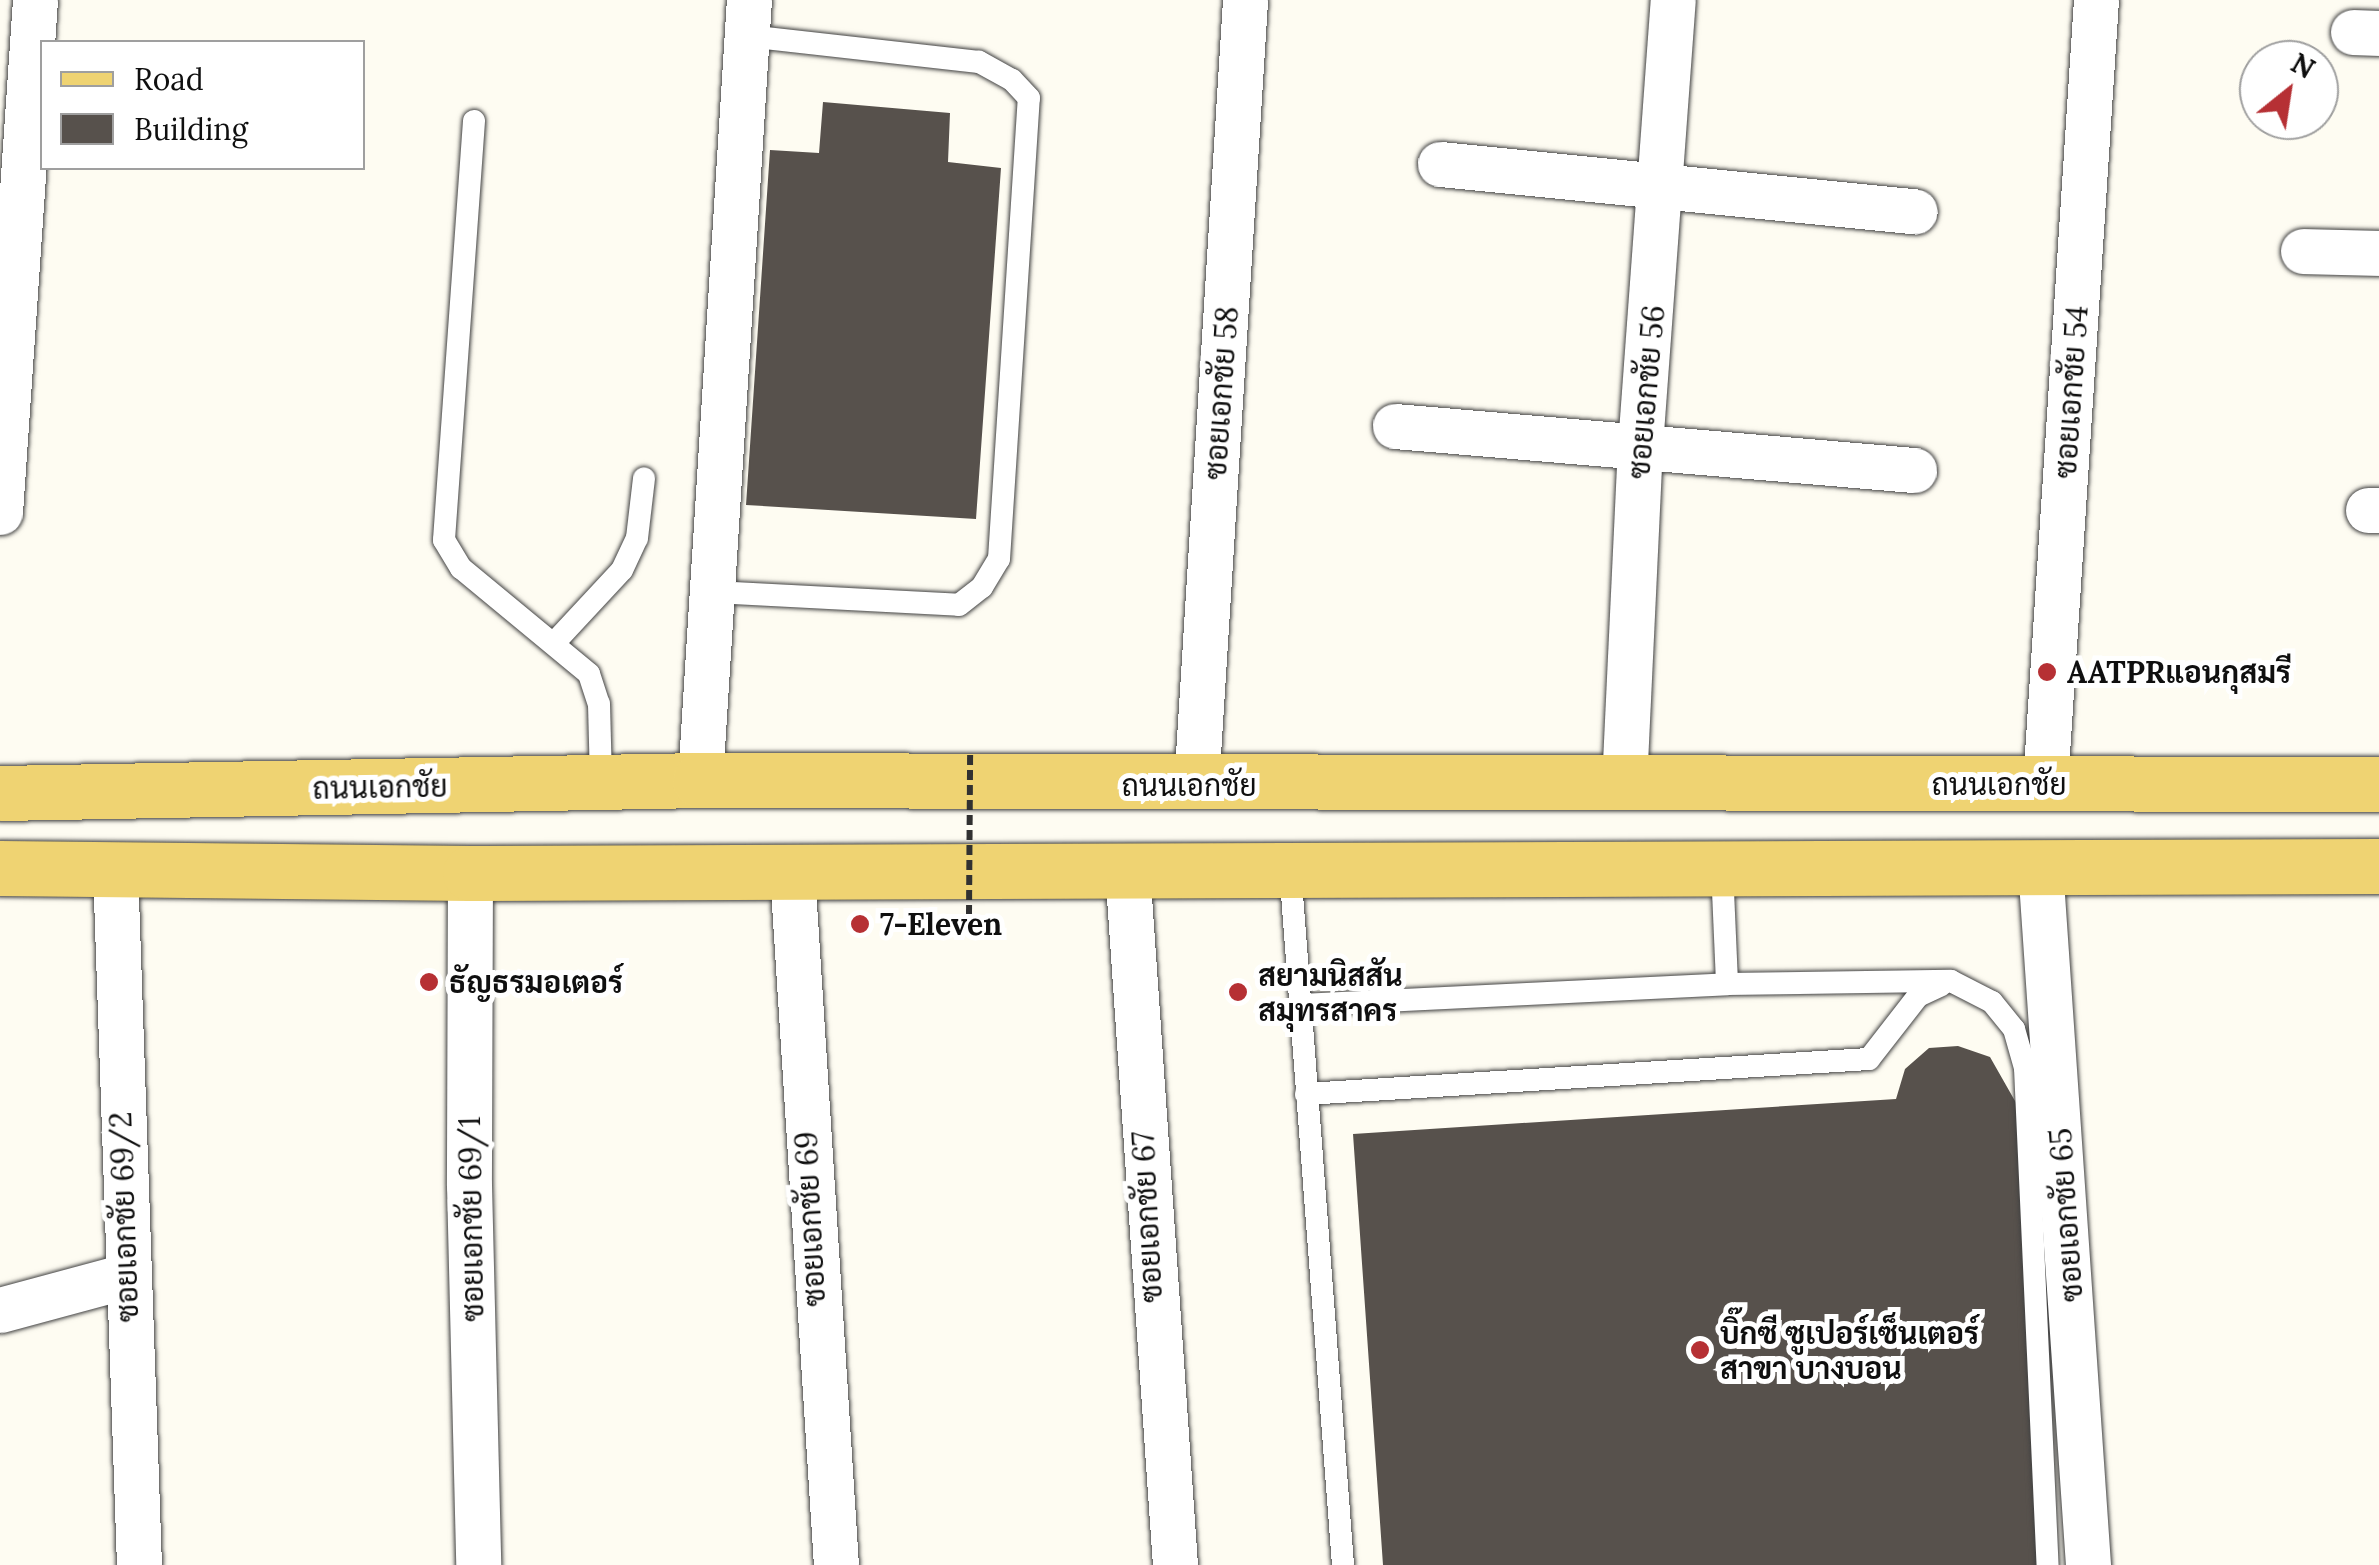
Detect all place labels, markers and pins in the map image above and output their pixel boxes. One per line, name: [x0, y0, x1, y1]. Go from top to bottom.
place label: AATPRแอนกุสมรี: [2067, 654, 2291, 690]
marker: AATPRแอนกุสมรี: [2036, 661, 2058, 683]
place label: 7-Eleven: [880, 906, 1002, 942]
marker: 7-Eleven: [849, 913, 871, 935]
place label: สยามนิสสัน สมุทรสาคร: [1258, 957, 1403, 1028]
place label: ธัญธรมอเตอร์: [449, 964, 623, 1000]
marker: ธัญธรมอเตอร์: [418, 971, 440, 993]
marker: สยามนิสสัน สมุทรสาคร: [1227, 981, 1249, 1003]
place label: บิ๊กซี ซูเปอร์เซ็นเตอร์ สาขา บางบอน: [1720, 1315, 1979, 1386]
marker: บิ๊กซี ซูเปอร์เซ็นเตอร์ สาขา บางบอน: [1689, 1339, 1711, 1361]

